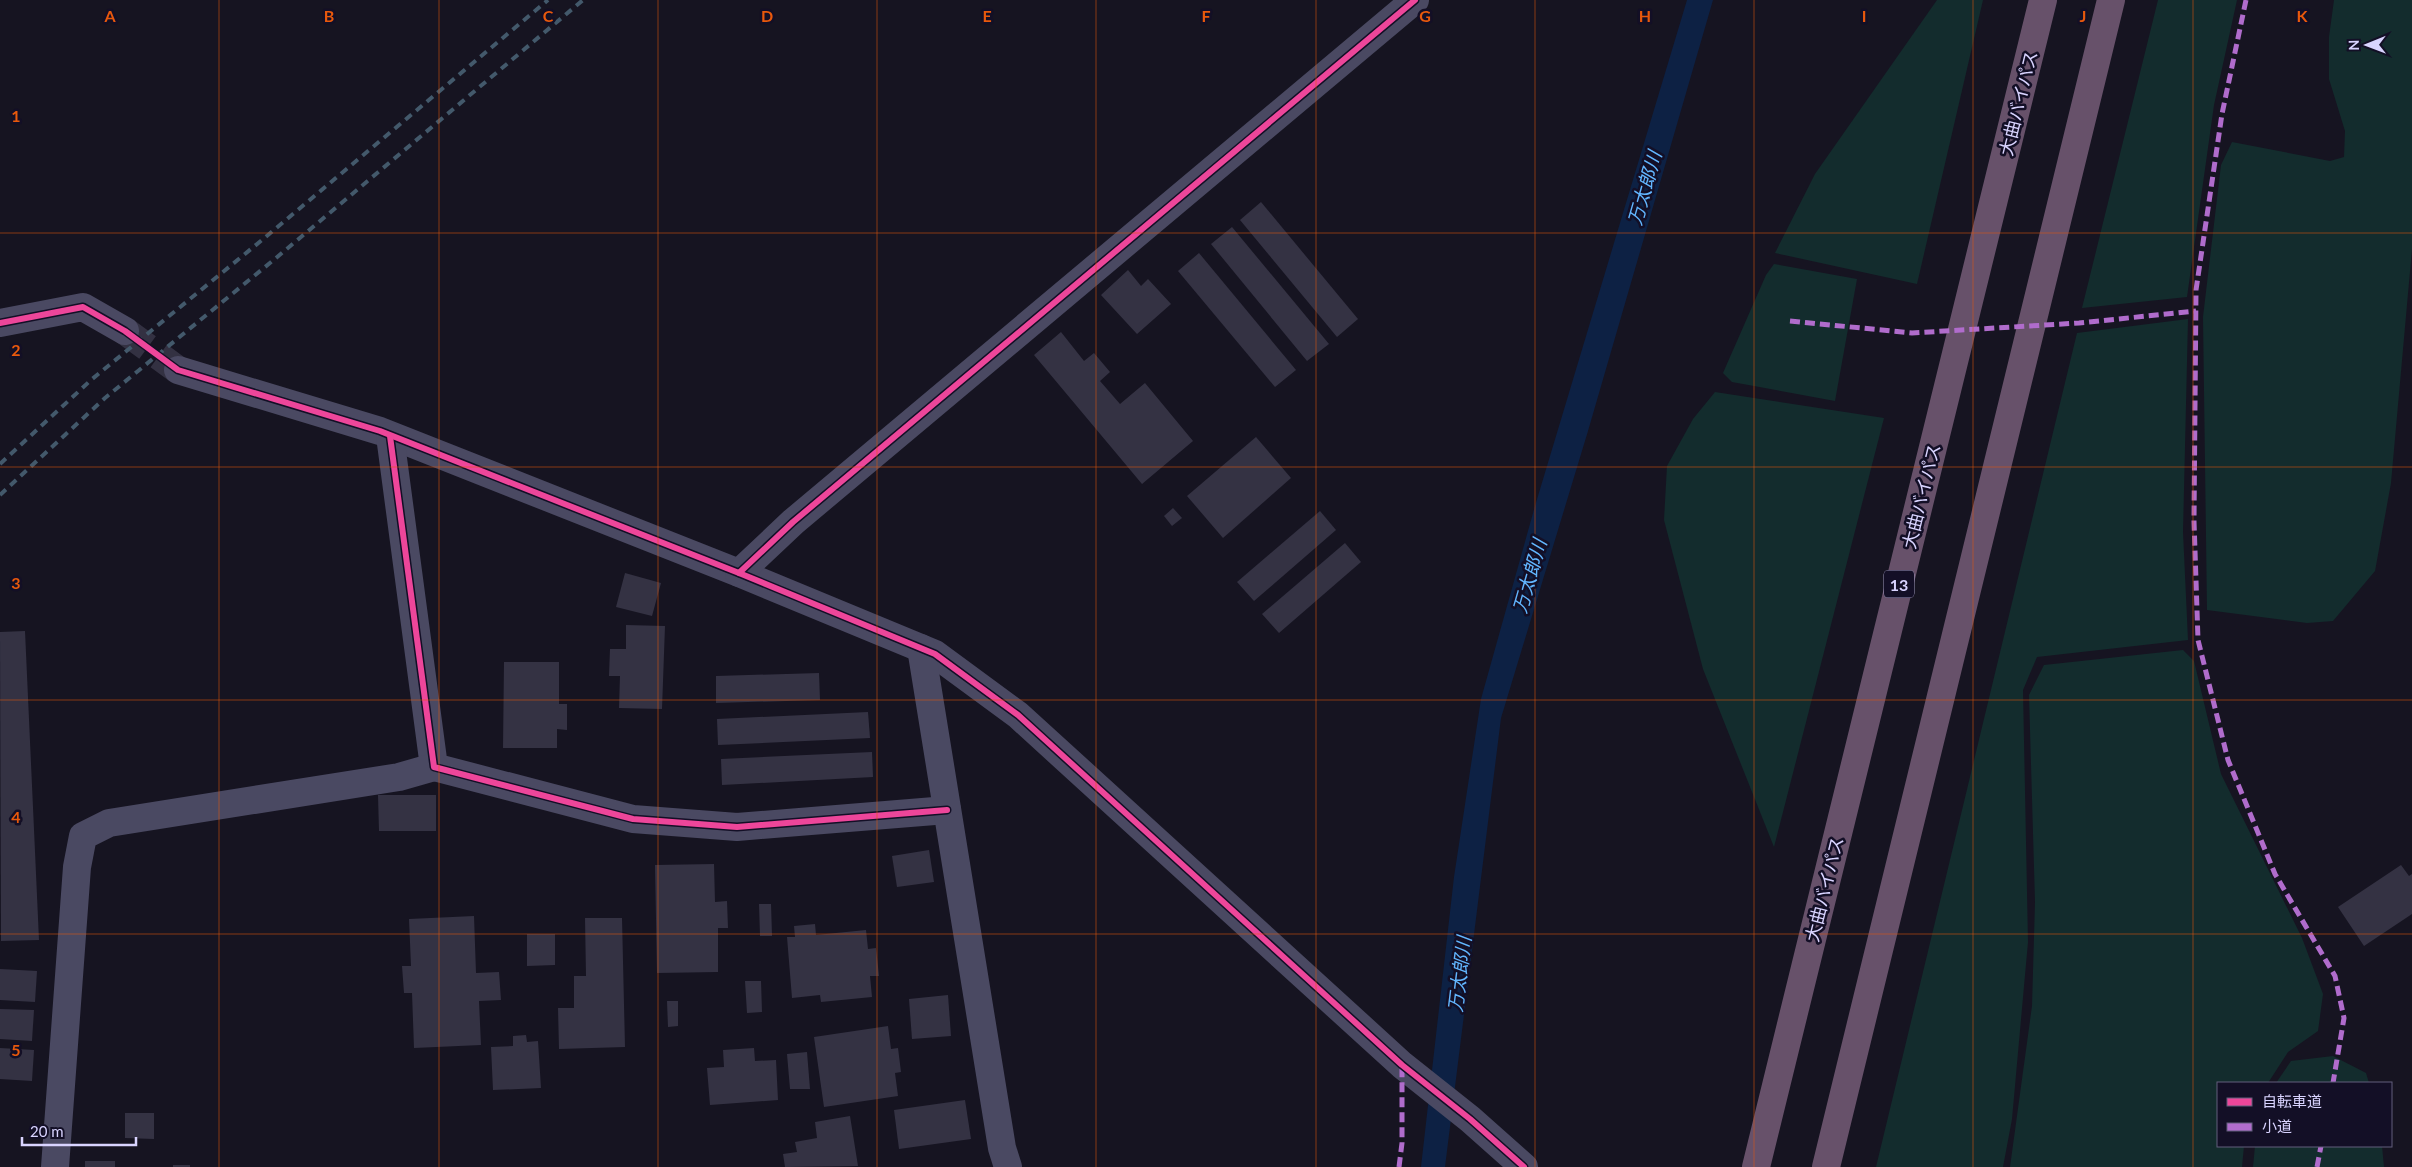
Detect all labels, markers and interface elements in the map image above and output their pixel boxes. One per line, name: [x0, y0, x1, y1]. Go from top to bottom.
text: A: [103, 6, 116, 25]
text: B: [324, 6, 334, 25]
text: C: [543, 6, 554, 25]
text: D: [761, 6, 773, 25]
text: E: [982, 6, 992, 25]
text: F: [1201, 6, 1211, 25]
text: G: [1419, 6, 1431, 25]
text: H: [1639, 6, 1651, 25]
text: I: [1862, 6, 1866, 25]
text: J: [2080, 6, 2086, 25]
text: K: [2297, 6, 2309, 25]
north arrow: [2342, 20, 2392, 70]
text: N: [2345, 40, 2362, 51]
street label: 大曲バイパス: [1994, 48, 2042, 158]
text: 1: [11, 106, 21, 125]
water label: 万太郎川: [1622, 146, 1666, 228]
text: 2: [11, 340, 21, 359]
street label: 大曲バイパス: [1897, 441, 1945, 551]
water label: 万太郎川: [1507, 534, 1551, 616]
road number: 13: [1884, 570, 1914, 598]
text: 3: [11, 573, 21, 592]
text: 4: [11, 807, 21, 826]
street label: 大曲バイパス: [1800, 834, 1848, 944]
water label: 万太郎川: [1443, 933, 1475, 1013]
text: 5: [11, 1040, 21, 1059]
legend: [2217, 1082, 2392, 1147]
text: 自転車道: [2262, 1092, 2322, 1110]
scale bar: [22, 1114, 136, 1146]
text: 小道: [2262, 1117, 2292, 1135]
text: 20 m: [30, 1122, 64, 1140]

